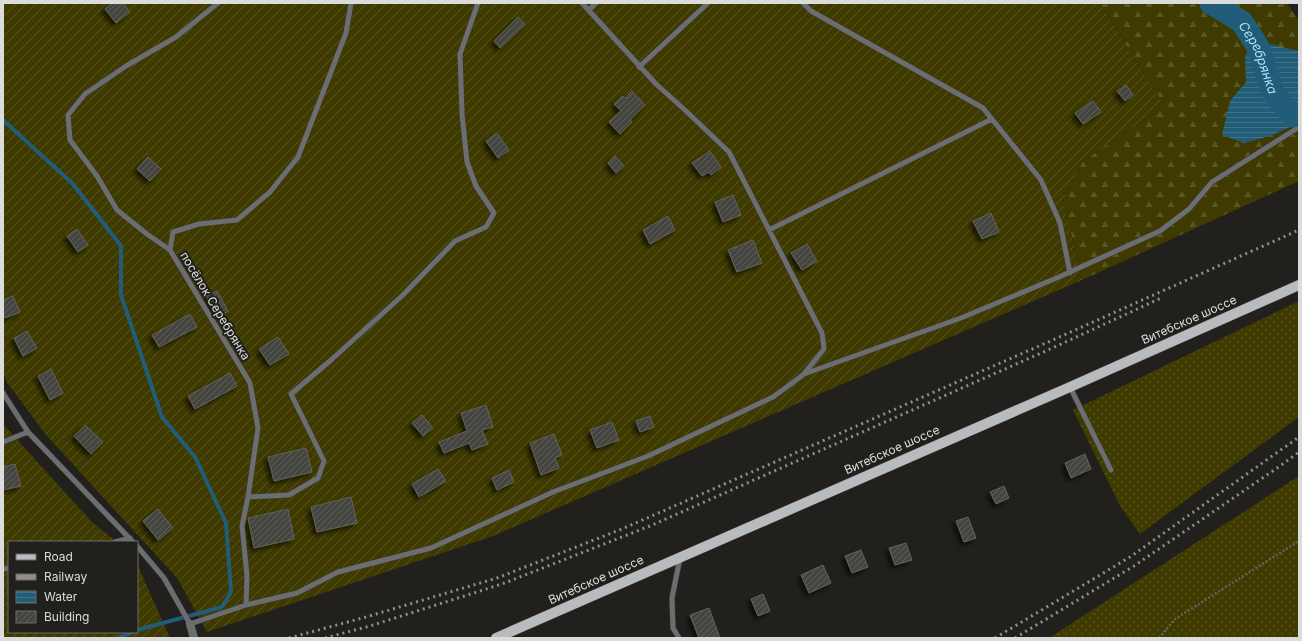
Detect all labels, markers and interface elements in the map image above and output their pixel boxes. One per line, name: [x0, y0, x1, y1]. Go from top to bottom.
water label: Серебрянка: [1236, 18, 1281, 96]
street label: посёлок Серебрянка: [177, 249, 254, 363]
street label: Витебское шоссе: [1139, 292, 1239, 347]
street label: Витебское шоссе: [842, 422, 942, 477]
legend: [8, 541, 138, 633]
text: Road: [44, 549, 73, 564]
street label: Витебское шоссе: [546, 552, 646, 607]
text: Railway: [44, 569, 88, 584]
text: Water: [44, 589, 78, 604]
text: Building: [44, 609, 89, 624]

